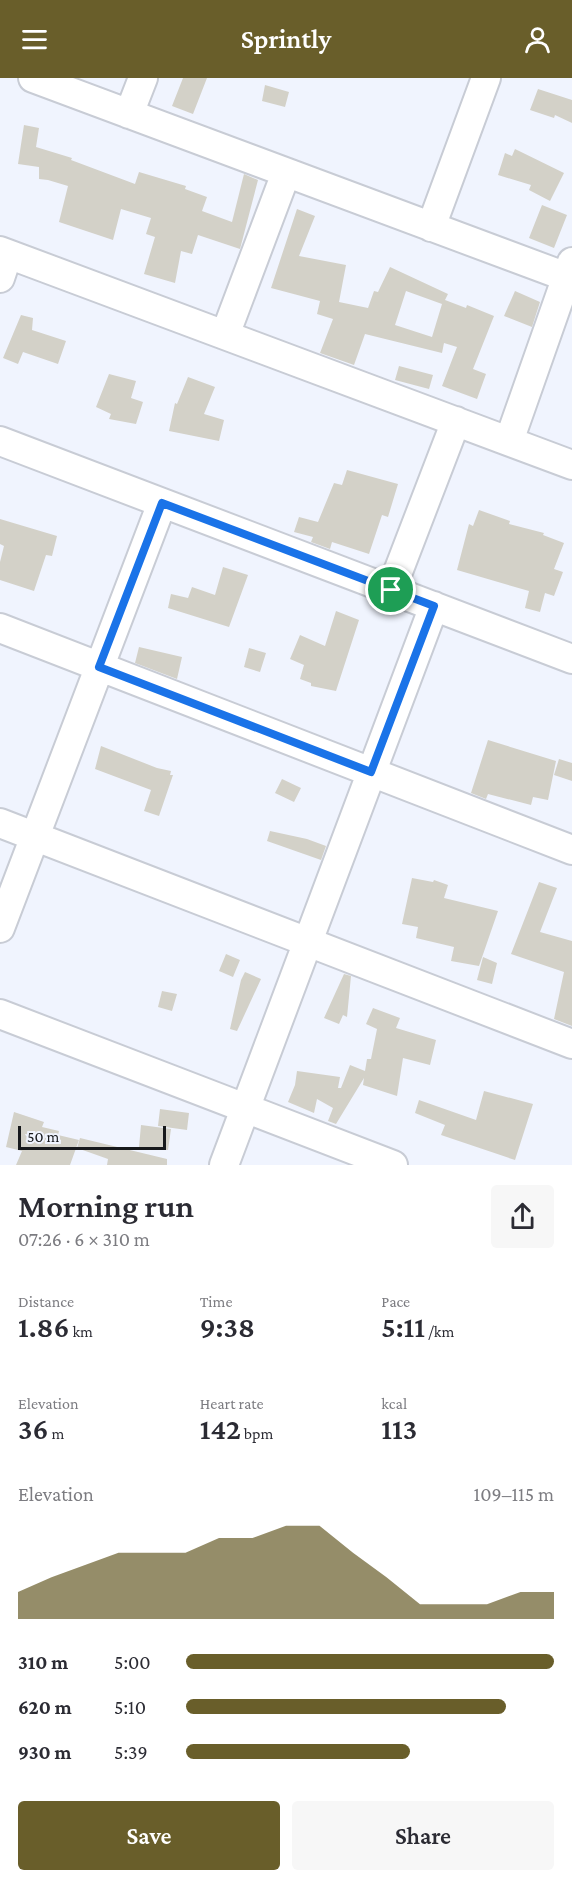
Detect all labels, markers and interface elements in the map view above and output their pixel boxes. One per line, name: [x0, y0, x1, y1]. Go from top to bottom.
icon: menu: [18, 23, 51, 56]
icon: person: [521, 23, 554, 56]
text: Sprintly: [241, 24, 331, 54]
pin: [365, 564, 416, 615]
icon: arrive: [374, 573, 407, 606]
scale bar: [18, 1123, 166, 1150]
text: 50 m: [27, 1128, 59, 1145]
button: share: [491, 1185, 554, 1248]
text: Morning run: [18, 1187, 194, 1224]
text: 07:26 · 6 × 310 m: [18, 1228, 150, 1250]
text: Distance: [18, 1293, 74, 1310]
text: Time: [200, 1293, 232, 1310]
text: Pace: [381, 1293, 410, 1310]
text: 1.86: [18, 1310, 69, 1343]
text: 9:38: [200, 1310, 255, 1343]
text: 5:11: [381, 1310, 425, 1343]
text: km: [69, 1323, 93, 1340]
text: /km: [425, 1323, 454, 1340]
text: Elevation: [18, 1395, 79, 1412]
text: Heart rate: [200, 1395, 264, 1412]
text: kcal: [381, 1395, 407, 1412]
text: 36: [18, 1412, 48, 1445]
text: 142: [200, 1412, 241, 1445]
text: 113: [381, 1412, 417, 1445]
text: m: [48, 1425, 64, 1442]
text: bpm: [241, 1425, 273, 1442]
text: Elevation: [18, 1483, 94, 1505]
text: 109–115 m: [474, 1483, 554, 1505]
text: 310 m: [18, 1651, 68, 1673]
text: 5:00: [114, 1651, 151, 1673]
text: 620 m: [18, 1696, 72, 1718]
text: 5:10: [114, 1696, 146, 1718]
text: 930 m: [18, 1741, 71, 1763]
text: 5:39: [114, 1741, 148, 1763]
button: Save: [18, 1801, 280, 1870]
button: Share: [292, 1801, 554, 1870]

